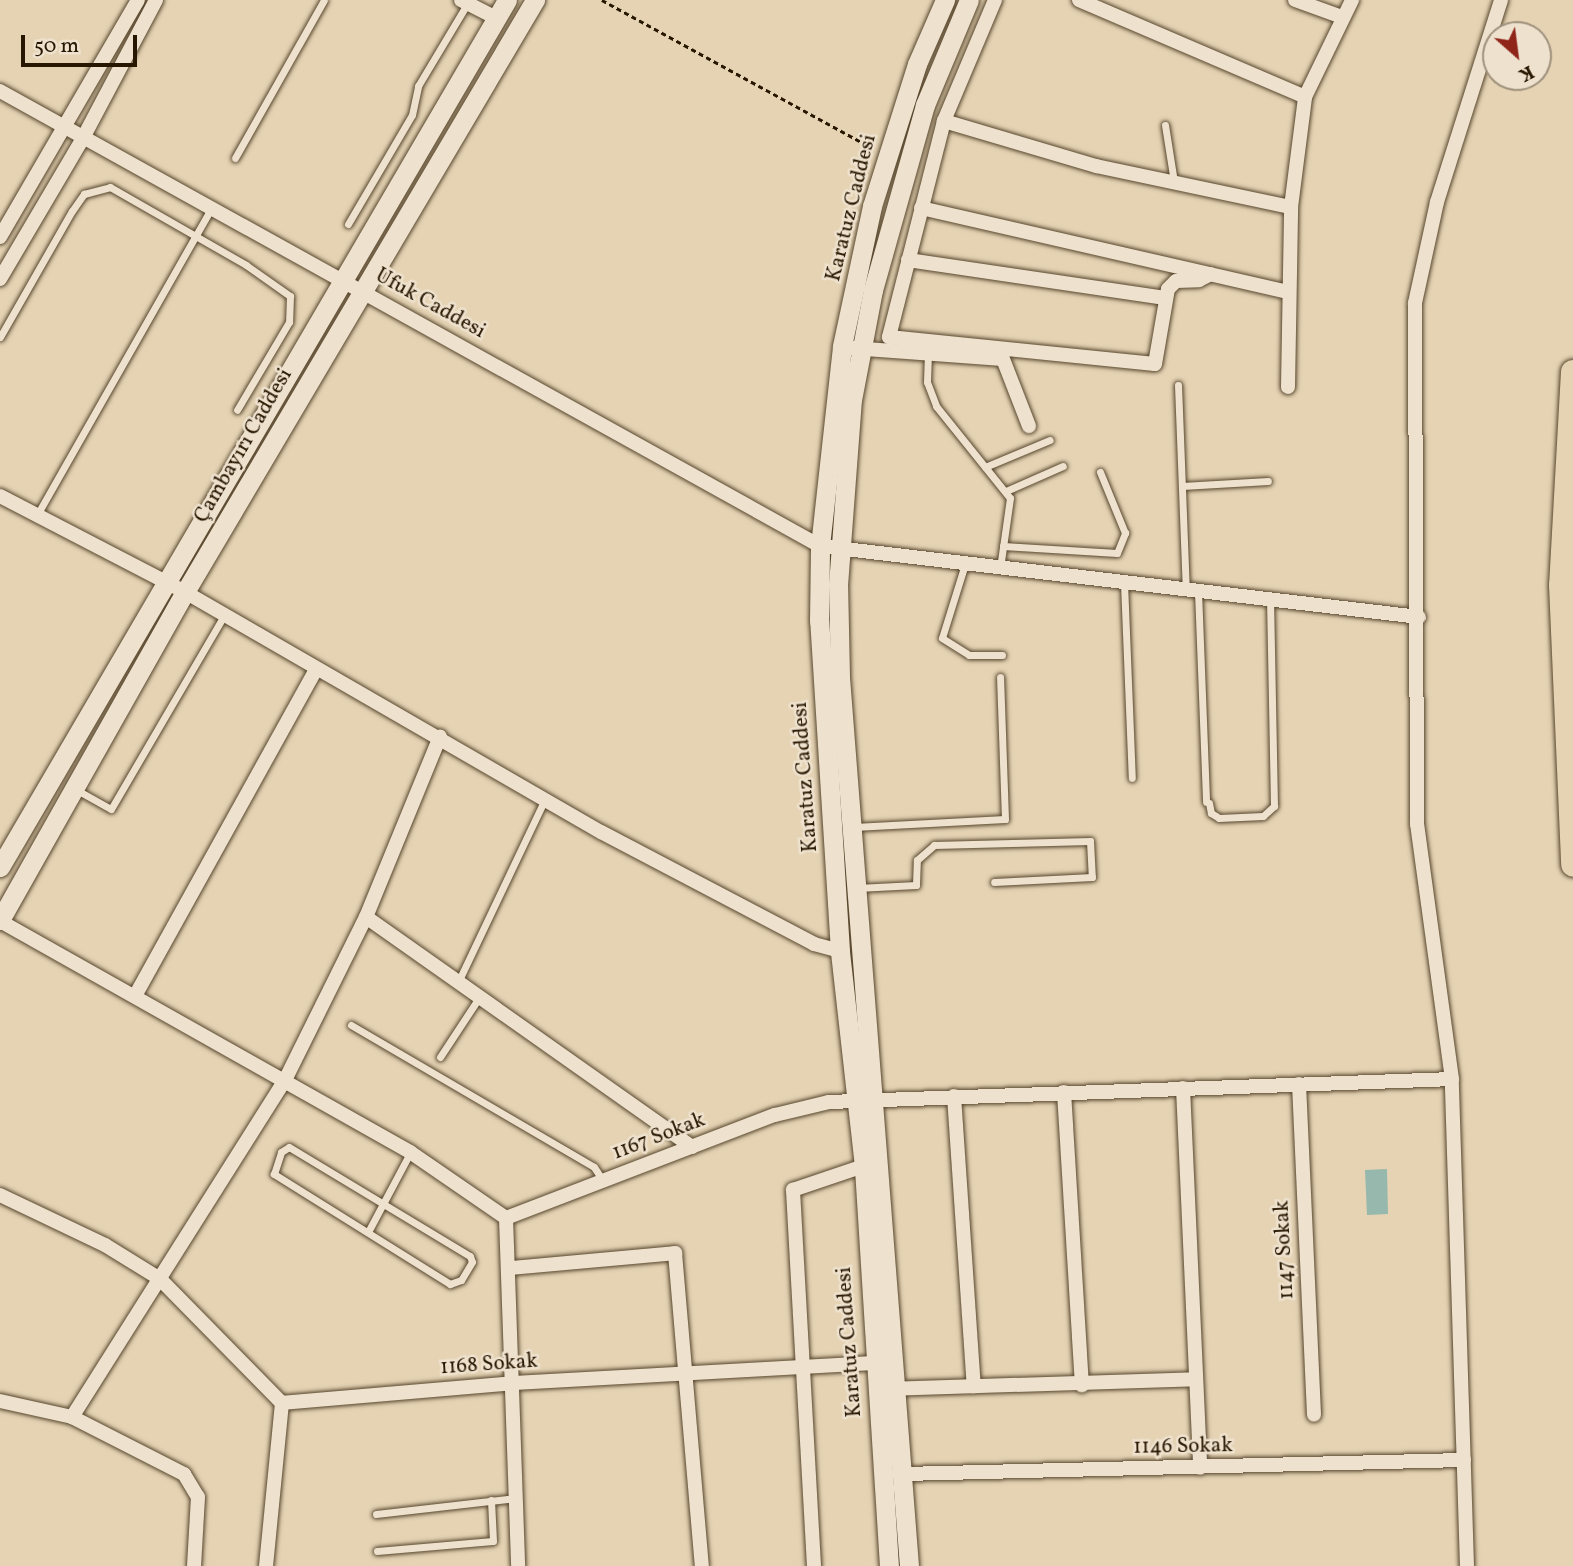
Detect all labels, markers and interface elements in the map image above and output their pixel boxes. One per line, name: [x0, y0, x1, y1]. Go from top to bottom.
scale bar: [24, 21, 140, 65]
north arrow: [1482, 21, 1552, 91]
text: 50 m: [34, 32, 79, 61]
text: K: [1514, 58, 1538, 87]
street label: Karatuz Caddesi: [822, 132, 882, 284]
street label: Ufuk Caddesi: [371, 263, 489, 345]
street label: Çambayırı Caddesi: [190, 364, 298, 528]
street label: Karatuz Caddesi: [788, 701, 824, 853]
street label: 1167 Sokak: [609, 1108, 709, 1166]
street label: 1147 Sokak: [1270, 1200, 1300, 1300]
street label: Karatuz Caddesi: [832, 1266, 868, 1418]
street label: 1168 Sokak: [439, 1349, 539, 1381]
street label: 1146 Sokak: [1133, 1434, 1233, 1460]

